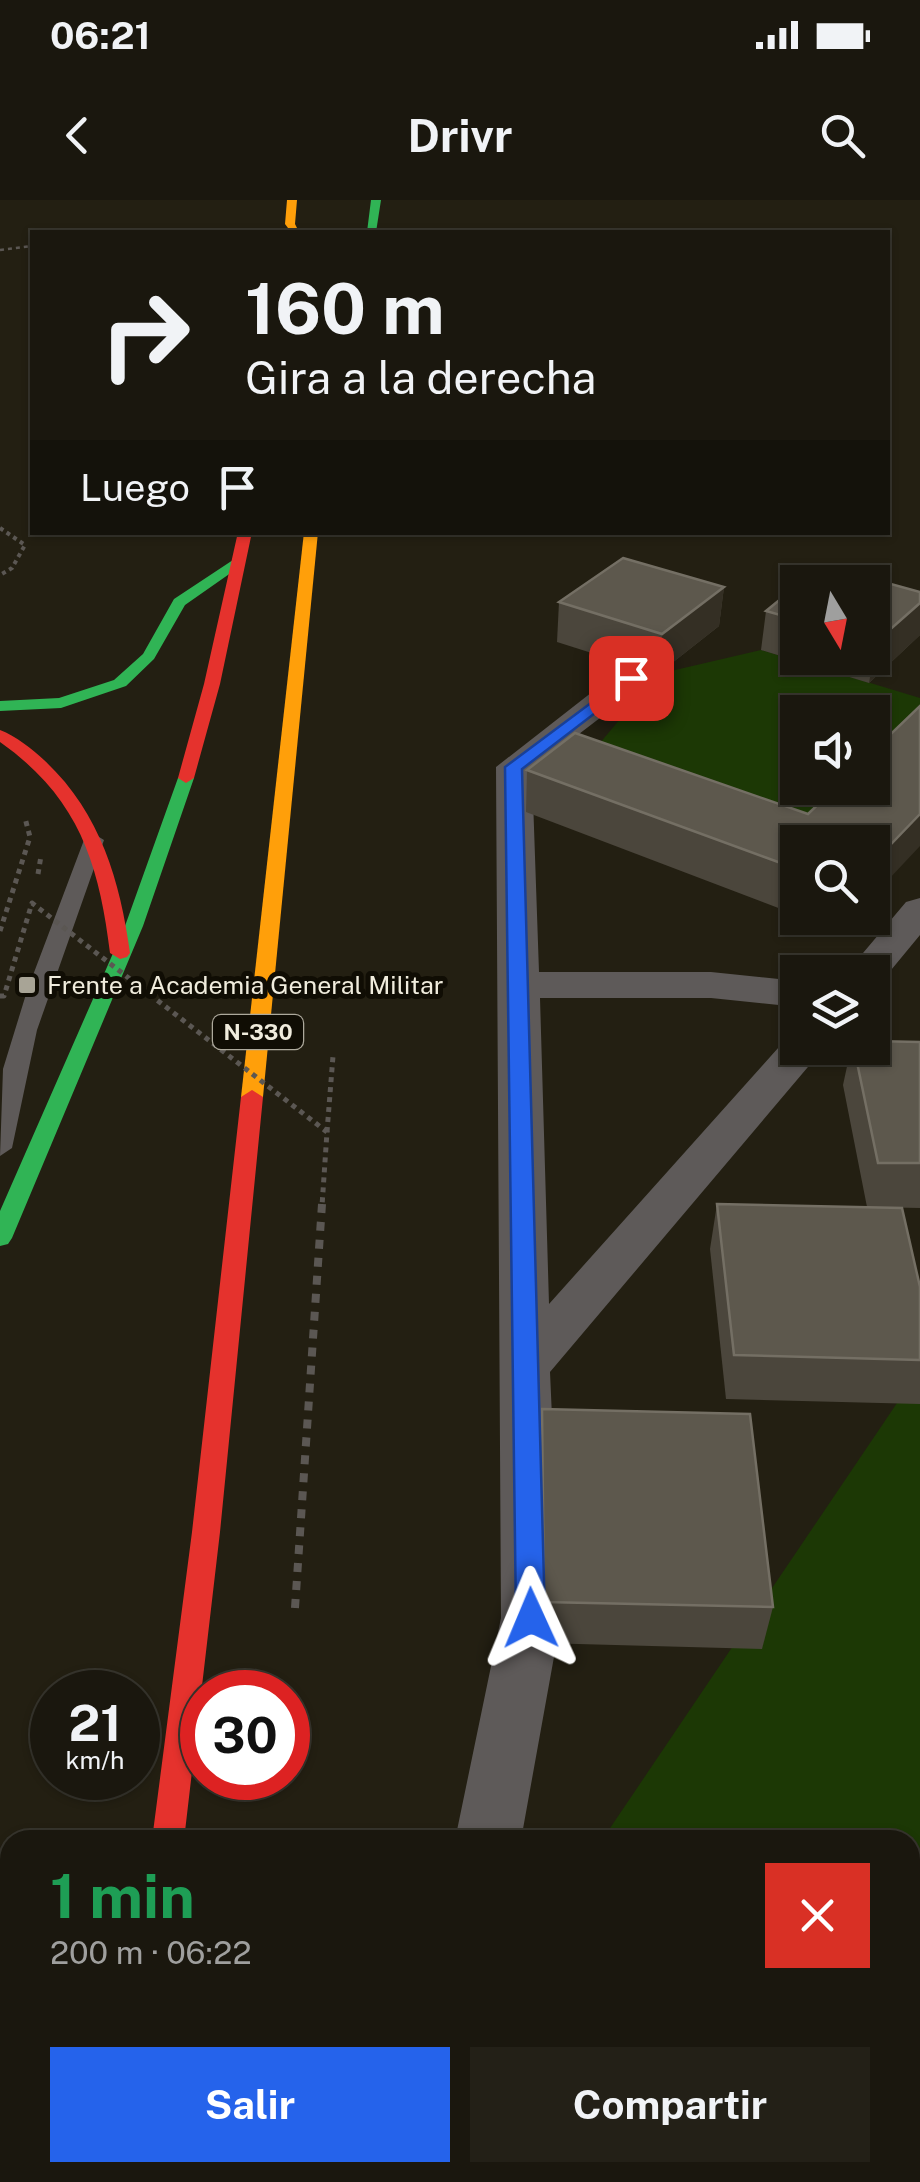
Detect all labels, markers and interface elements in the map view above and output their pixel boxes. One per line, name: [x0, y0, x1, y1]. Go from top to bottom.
text: 06:21: [50, 13, 151, 58]
icon: back: [50, 108, 105, 163]
icon: search: [815, 108, 870, 163]
text: Drivr: [408, 109, 512, 162]
text: 160 m: [245, 267, 445, 350]
icon: right: [80, 270, 210, 400]
text: Gira a la derecha: [245, 351, 596, 404]
icon: arrive: [210, 460, 265, 515]
text: Luego: [80, 465, 190, 510]
north arrow: [780, 565, 890, 675]
map controls: [780, 565, 890, 1065]
pin: [589, 636, 674, 721]
icon: arrive: [604, 651, 659, 706]
button: sound: [780, 695, 890, 805]
button: search: [780, 825, 890, 935]
button: layers: [780, 955, 890, 1065]
place label: Frente a Academia General Militar: [47, 970, 444, 1000]
marker: Frente a Academia General Militar: [16, 974, 38, 996]
road number: N-330: [213, 1015, 303, 1049]
position arrow: [479, 1566, 583, 1670]
speed limit sign: 30: [180, 1670, 310, 1800]
text: 21: [68, 1693, 122, 1752]
text: km/h: [66, 1745, 124, 1775]
text: 1 min: [50, 1861, 195, 1932]
button: close: [765, 1863, 870, 1968]
text: 200 m · 06:22: [50, 1934, 251, 1971]
button: Salir: [50, 2047, 450, 2162]
button: Compartir: [470, 2047, 870, 2162]

